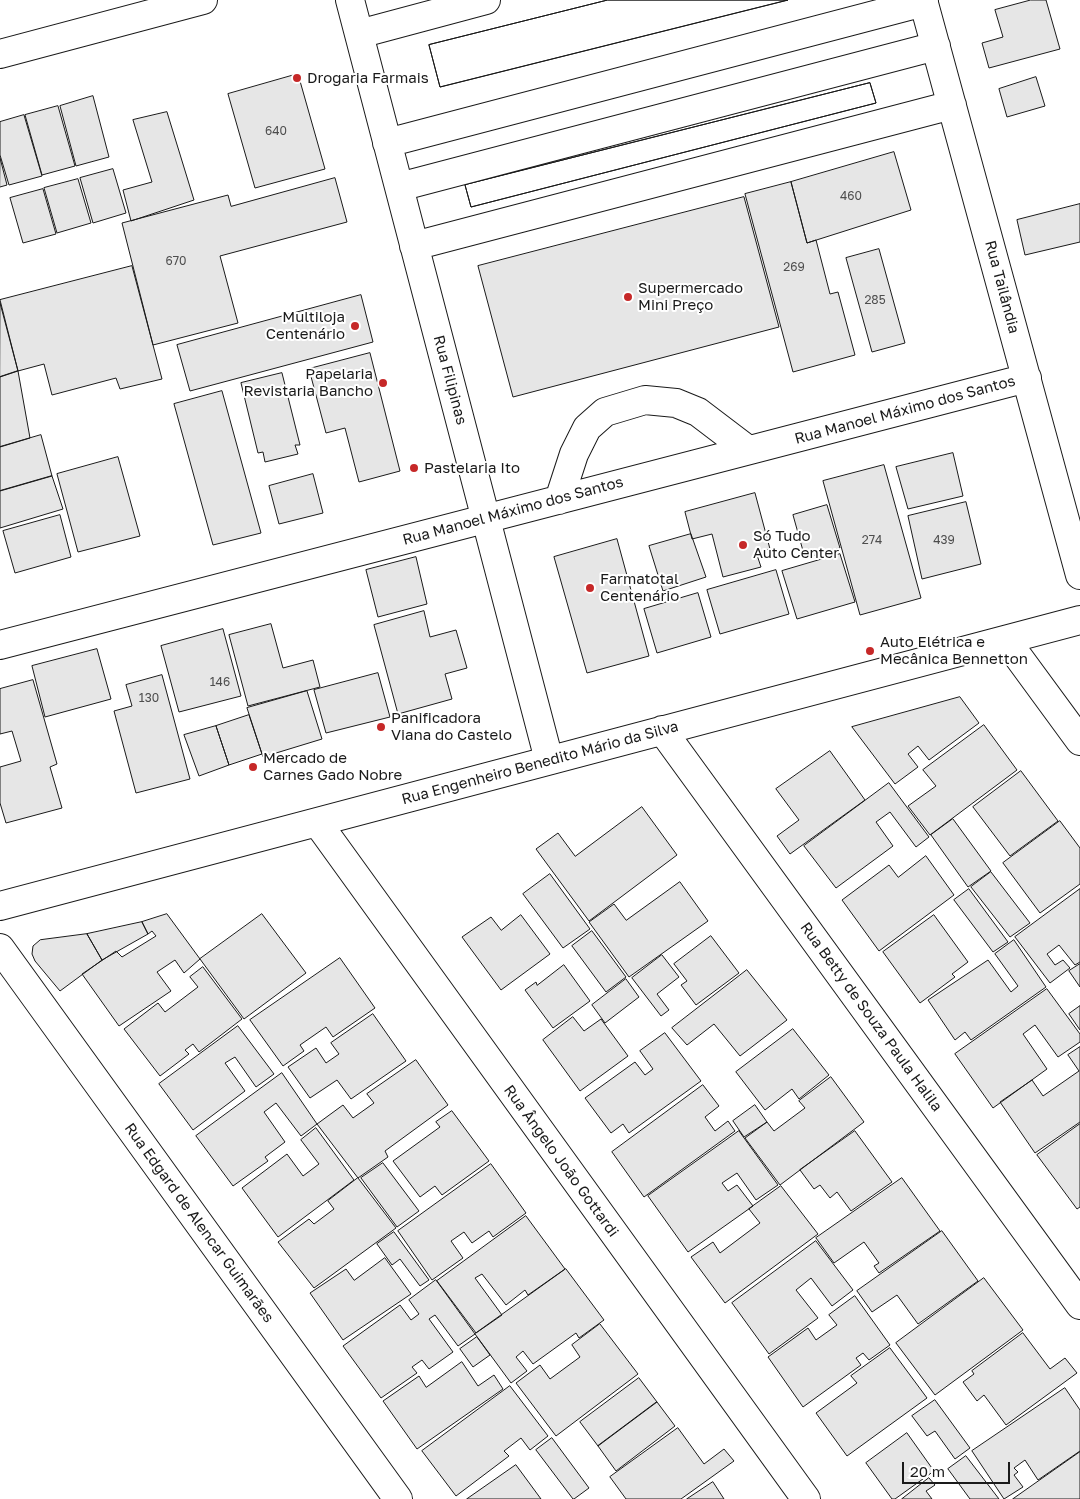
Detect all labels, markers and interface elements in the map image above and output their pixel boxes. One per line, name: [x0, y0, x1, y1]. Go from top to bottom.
place label: Drogaria Farmais: [307, 69, 429, 87]
marker: Drogaria Farmais: [291, 72, 303, 84]
house number: 640: [265, 124, 287, 138]
house number: 460: [840, 189, 862, 203]
street label: Rua Tailândia: [981, 238, 1023, 336]
house number: 670: [165, 254, 187, 268]
house number: 269: [783, 260, 805, 274]
place label: Supermercado Mini Preço: [638, 279, 743, 314]
marker: Supermercado Mini Preço: [622, 291, 634, 303]
house number: 285: [864, 293, 886, 307]
place label: Multiloja Centenário: [266, 308, 345, 343]
marker: Multiloja Centenário: [349, 320, 361, 332]
street label: Rua Filipinas: [429, 333, 471, 427]
place label: Papelaria Revistaria Bancho: [243, 365, 373, 400]
street label: Rua Manoel Máximo dos Santos: [793, 372, 1017, 448]
marker: Papelaria Revistaria Bancho: [377, 377, 389, 389]
place label: Pastelaria Ito: [424, 459, 520, 477]
marker: Pastelaria Ito: [408, 462, 420, 474]
street label: Rua Manoel Máximo dos Santos: [401, 473, 625, 549]
place label: Só Tudo Auto Center: [753, 527, 839, 562]
house number: 274: [862, 533, 882, 547]
house number: 439: [933, 533, 955, 547]
marker: Só Tudo Auto Center: [737, 539, 749, 551]
place label: Farmatotal Centenário: [600, 570, 679, 605]
marker: Farmatotal Centenário: [584, 582, 596, 594]
place label: Auto Elétrica e Mecânica Bennetton: [880, 633, 1028, 668]
marker: Auto Elétrica e Mecânica Bennetton: [864, 645, 876, 657]
house number: 146: [210, 675, 230, 689]
house number: 130: [139, 691, 159, 705]
place label: Panificadora Viana do Castelo: [391, 709, 512, 744]
street label: Rua Engenheiro Benedito Mário da Silva: [400, 717, 680, 809]
marker: Panificadora Viana do Castelo: [375, 721, 387, 733]
place label: Mercado de Carnes Gado Nobre: [263, 749, 402, 784]
marker: Mercado de Carnes Gado Nobre: [247, 761, 259, 773]
street label: Rua Betty de Souza Paula Halila: [796, 919, 946, 1115]
street label: Rua Ângelo João Gottardi: [500, 1082, 622, 1240]
street label: Rua Edgard de Alencar Guimarães: [121, 1120, 277, 1326]
scale bar: [905, 1452, 1012, 1484]
text: 20 m: [910, 1462, 945, 1480]

